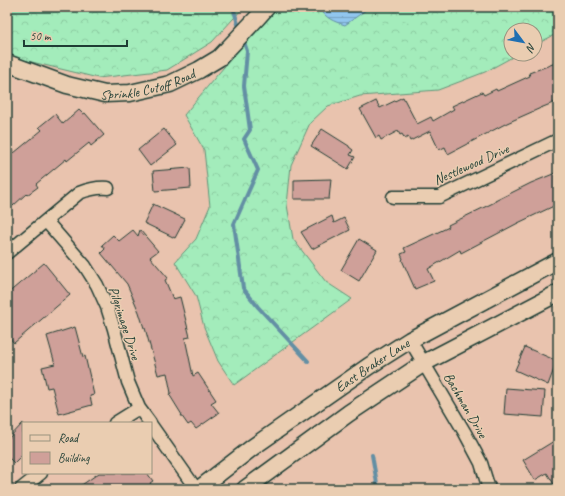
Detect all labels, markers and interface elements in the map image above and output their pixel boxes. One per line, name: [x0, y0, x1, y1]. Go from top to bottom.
scale bar: [24, 22, 127, 48]
north arrow: [503, 22, 543, 62]
text: 50 m: [30, 28, 52, 44]
text: N: [523, 41, 539, 56]
street label: Sprinkle Cutoff Road: [99, 64, 200, 104]
street label: Nestlewood Drive: [431, 140, 513, 189]
street label: Pilgrimage Drive: [105, 285, 145, 363]
street label: East Braker Lane: [332, 334, 414, 396]
street label: Bachman Drive: [440, 369, 492, 442]
legend: [22, 422, 152, 474]
text: Road: [58, 430, 80, 446]
text: Building: [58, 450, 90, 466]

